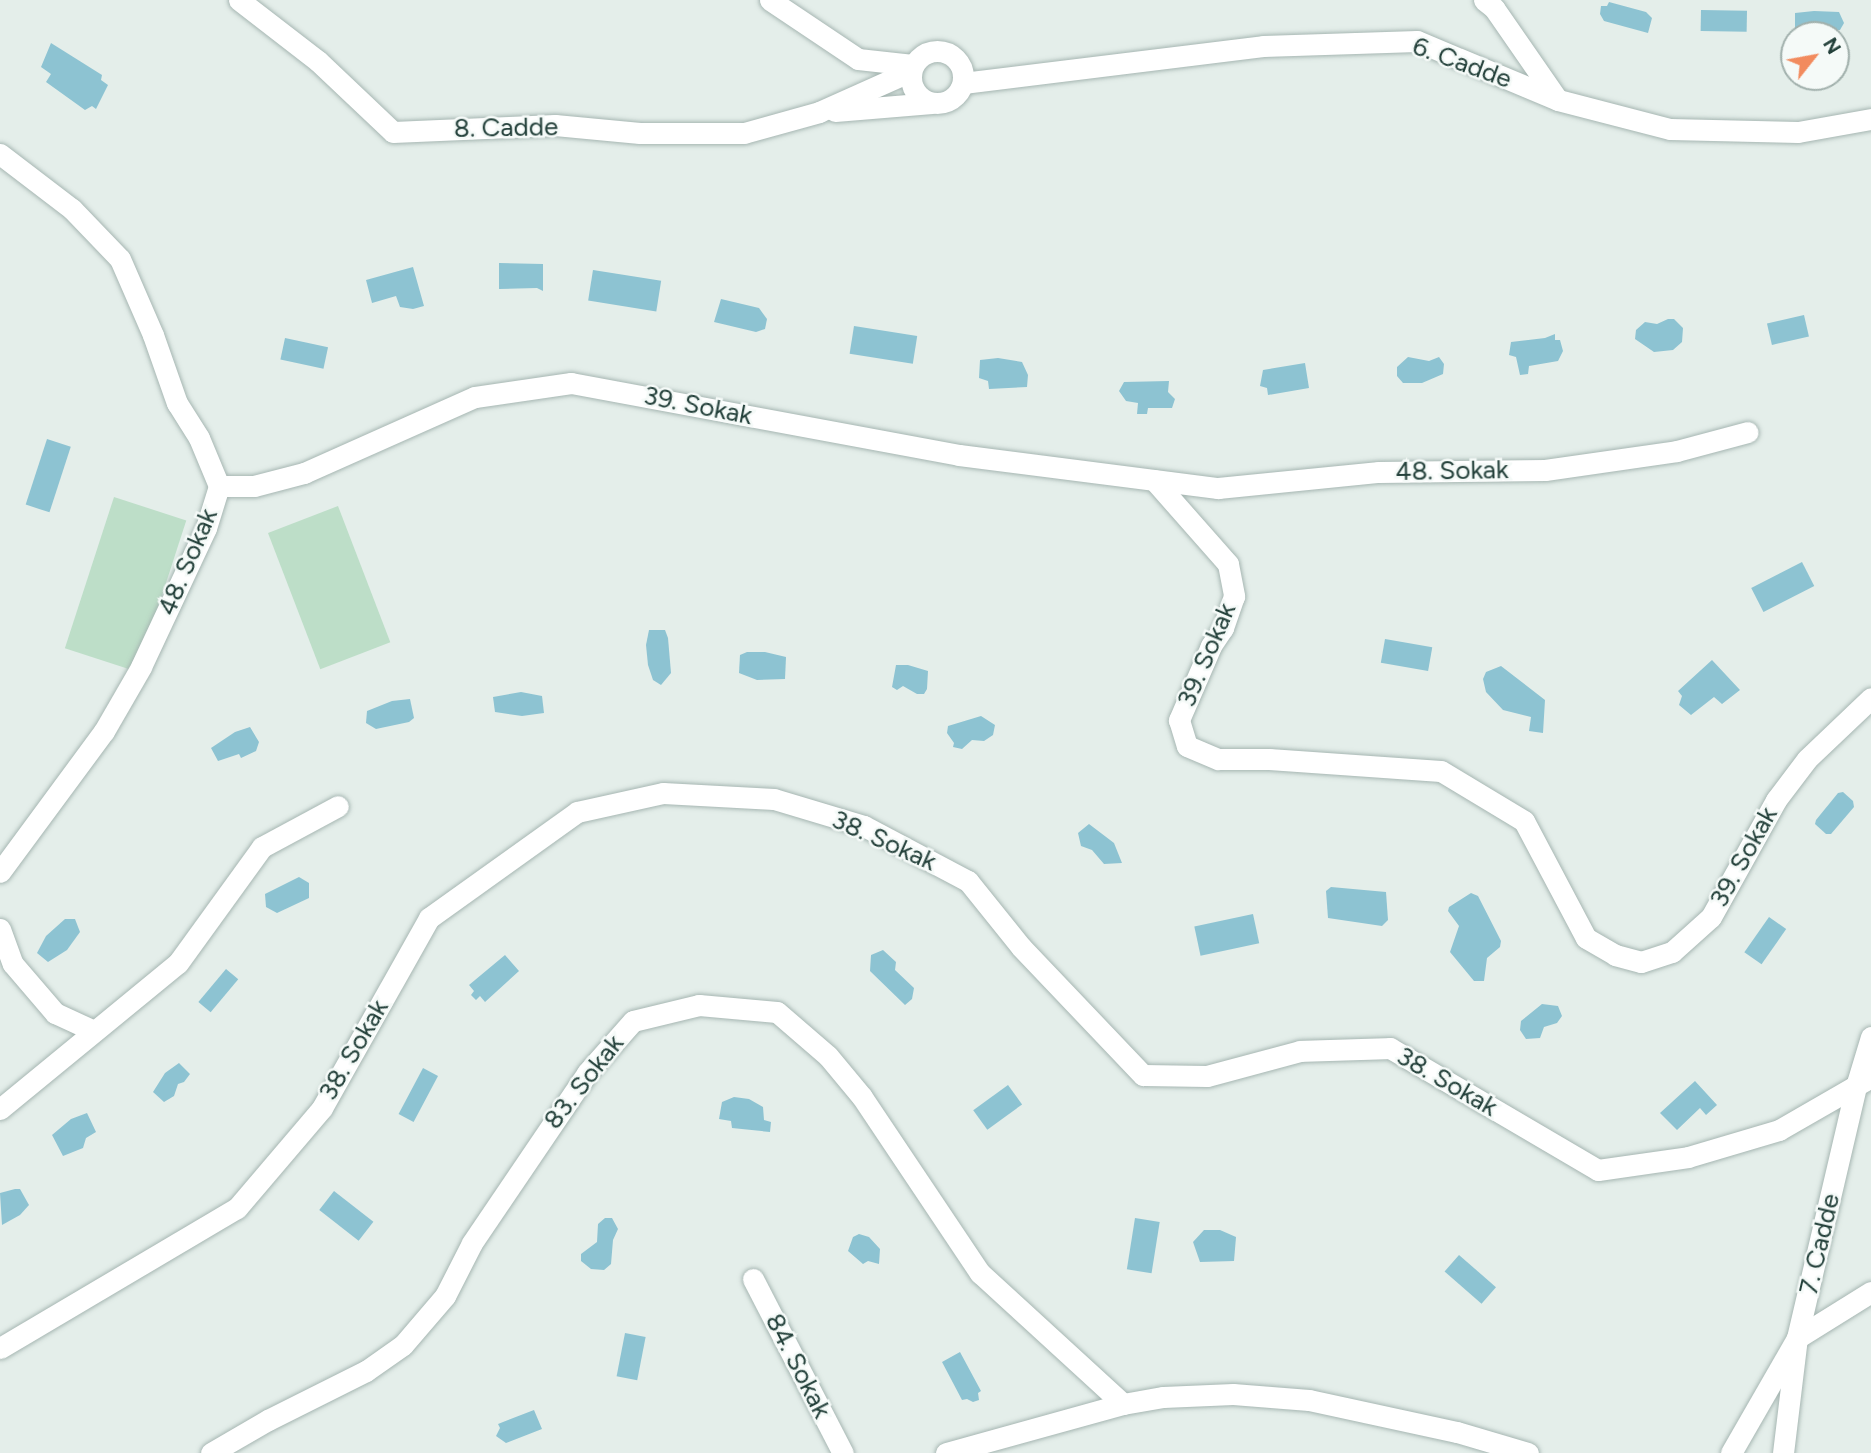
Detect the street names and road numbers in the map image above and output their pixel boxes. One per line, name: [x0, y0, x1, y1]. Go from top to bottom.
street label: 6. Cadde: [1408, 31, 1516, 95]
street label: 8. Cadde: [454, 111, 558, 145]
street label: 39. Sokak: [641, 380, 755, 432]
street label: 48. Sokak: [1395, 454, 1509, 488]
street label: 48. Sokak: [152, 504, 224, 620]
street label: 39. Sokak: [1171, 598, 1243, 712]
street label: 39. Sokak: [1704, 801, 1784, 913]
street label: 38. Sokak: [827, 804, 941, 878]
street label: 38. Sokak: [313, 994, 395, 1106]
street label: 83. Sokak: [537, 1029, 631, 1135]
street label: 38. Sokak: [1391, 1041, 1503, 1123]
street label: 7. Cadde: [1793, 1191, 1847, 1297]
street label: 84. Sokak: [758, 1308, 838, 1424]

